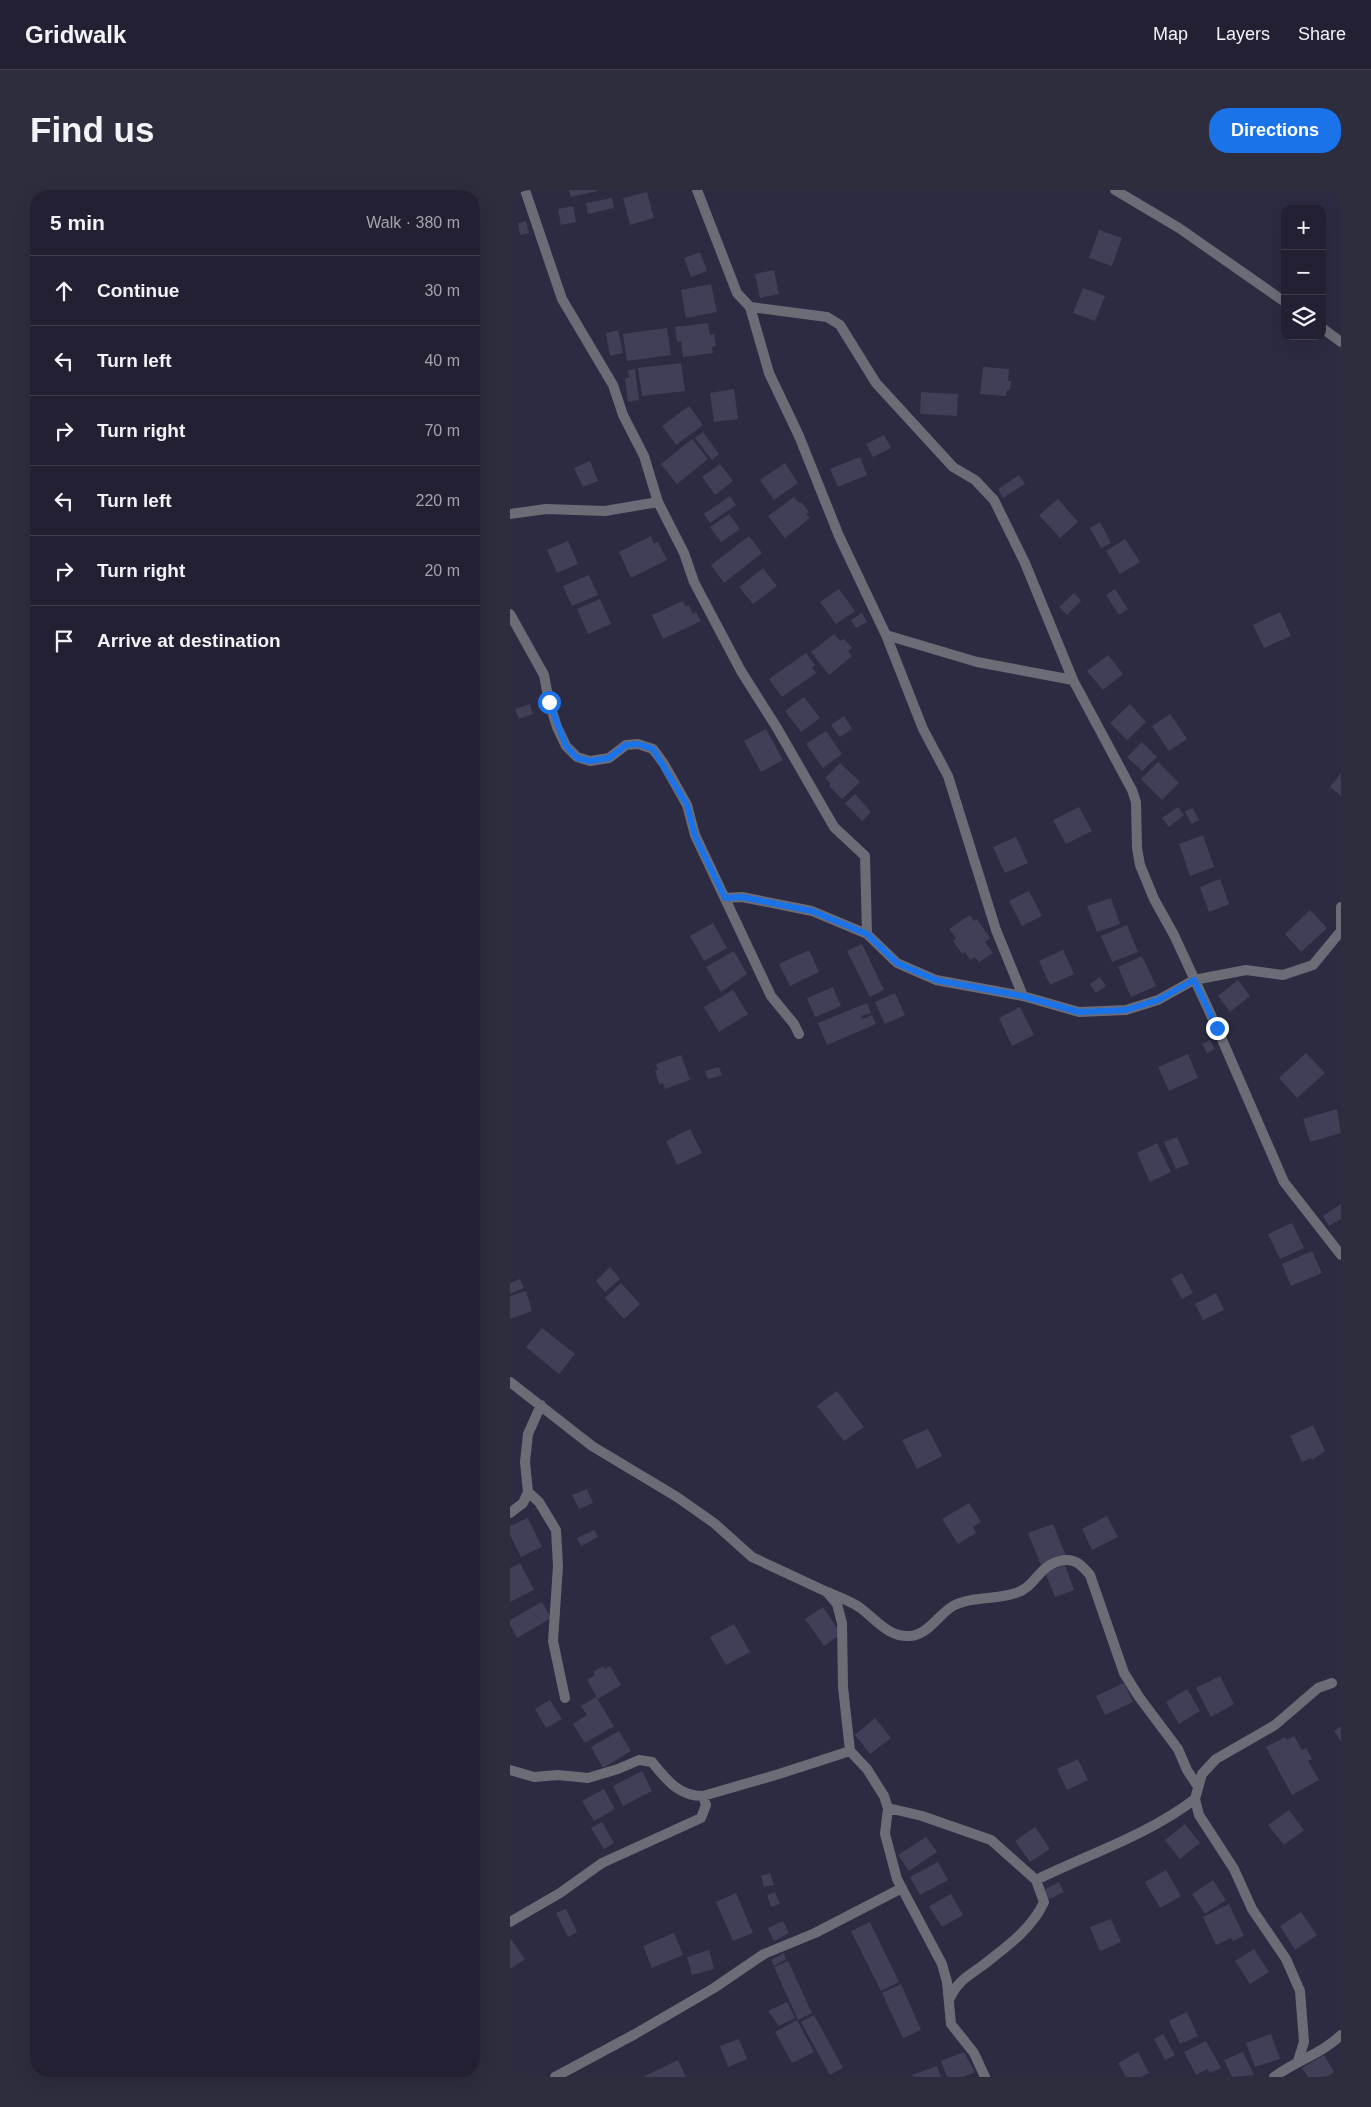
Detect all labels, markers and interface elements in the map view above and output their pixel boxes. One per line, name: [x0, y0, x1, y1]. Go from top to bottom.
text: Gridwalk: [25, 21, 126, 48]
text: Map: [1153, 24, 1188, 44]
text: Layers: [1216, 24, 1270, 44]
text: Share: [1298, 24, 1346, 44]
button: Directions: [1209, 108, 1341, 153]
text: Find us: [30, 110, 154, 149]
map controls: [1281, 205, 1326, 340]
button: +: [1281, 205, 1326, 250]
text: 5 min: [50, 211, 105, 234]
text: Walk · 380 m: [366, 214, 460, 231]
button: −: [1281, 250, 1326, 295]
icon: ahead: [50, 277, 78, 305]
text: Continue: [97, 280, 179, 301]
text: 30 m: [424, 282, 460, 299]
button: layers: [1281, 295, 1326, 340]
icon: left: [50, 347, 78, 375]
text: Turn left: [97, 350, 172, 371]
text: 40 m: [424, 352, 460, 369]
icon: right: [50, 417, 78, 445]
text: Turn right: [97, 420, 185, 441]
text: 70 m: [424, 422, 460, 439]
icon: left: [50, 487, 78, 515]
text: Turn left: [97, 490, 172, 511]
text: 220 m: [416, 492, 460, 509]
icon: right: [50, 557, 78, 585]
text: Turn right: [97, 560, 185, 581]
text: 20 m: [424, 562, 460, 579]
icon: arrive: [50, 627, 78, 655]
text: Arrive at destination: [97, 630, 281, 651]
route start: [538, 691, 561, 714]
route end: [1206, 1017, 1229, 1040]

